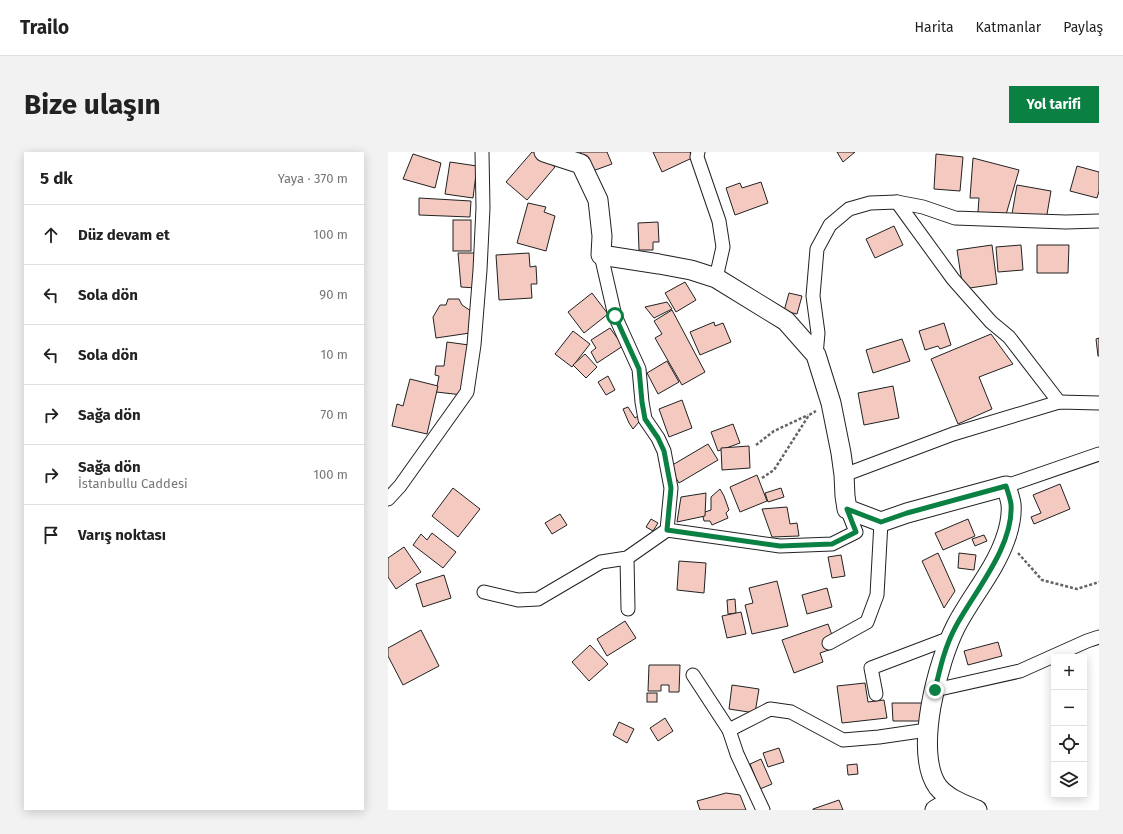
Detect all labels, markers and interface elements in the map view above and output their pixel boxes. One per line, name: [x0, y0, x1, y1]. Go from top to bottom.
text: Trailo: [20, 16, 69, 39]
text: Harita: [915, 19, 954, 36]
text: Katmanlar: [976, 19, 1041, 36]
text: Paylaş: [1063, 19, 1103, 36]
button: Yol tarifi: [1009, 86, 1099, 123]
text: Bize ulaşın: [24, 88, 161, 121]
text: 5 dk: [40, 168, 73, 189]
text: Yaya · 370 m: [278, 171, 348, 186]
icon: ahead: [40, 224, 62, 246]
text: Düz devam et: [78, 226, 170, 244]
text: 100 m: [313, 227, 348, 242]
icon: left: [40, 284, 62, 306]
text: Sola dön: [78, 286, 138, 304]
text: 90 m: [319, 287, 348, 302]
route start: [606, 307, 624, 325]
icon: left: [40, 344, 62, 366]
text: Sola dön: [78, 346, 138, 364]
text: 10 m: [321, 347, 348, 362]
icon: right: [40, 404, 62, 426]
text: Sağa dön: [78, 406, 141, 424]
text: 70 m: [321, 407, 348, 422]
text: Sağa dön: [78, 458, 141, 476]
icon: right: [40, 464, 62, 486]
text: 100 m: [313, 467, 348, 482]
text: İstanbullu Caddesi: [78, 476, 188, 491]
icon: arrive: [40, 524, 62, 546]
text: Varış noktası: [78, 526, 166, 544]
map controls: [1051, 654, 1087, 798]
button: +: [1051, 654, 1087, 690]
route end: [926, 681, 944, 699]
button: −: [1051, 690, 1087, 726]
button: locate: [1051, 726, 1087, 762]
button: layers: [1051, 762, 1087, 798]

